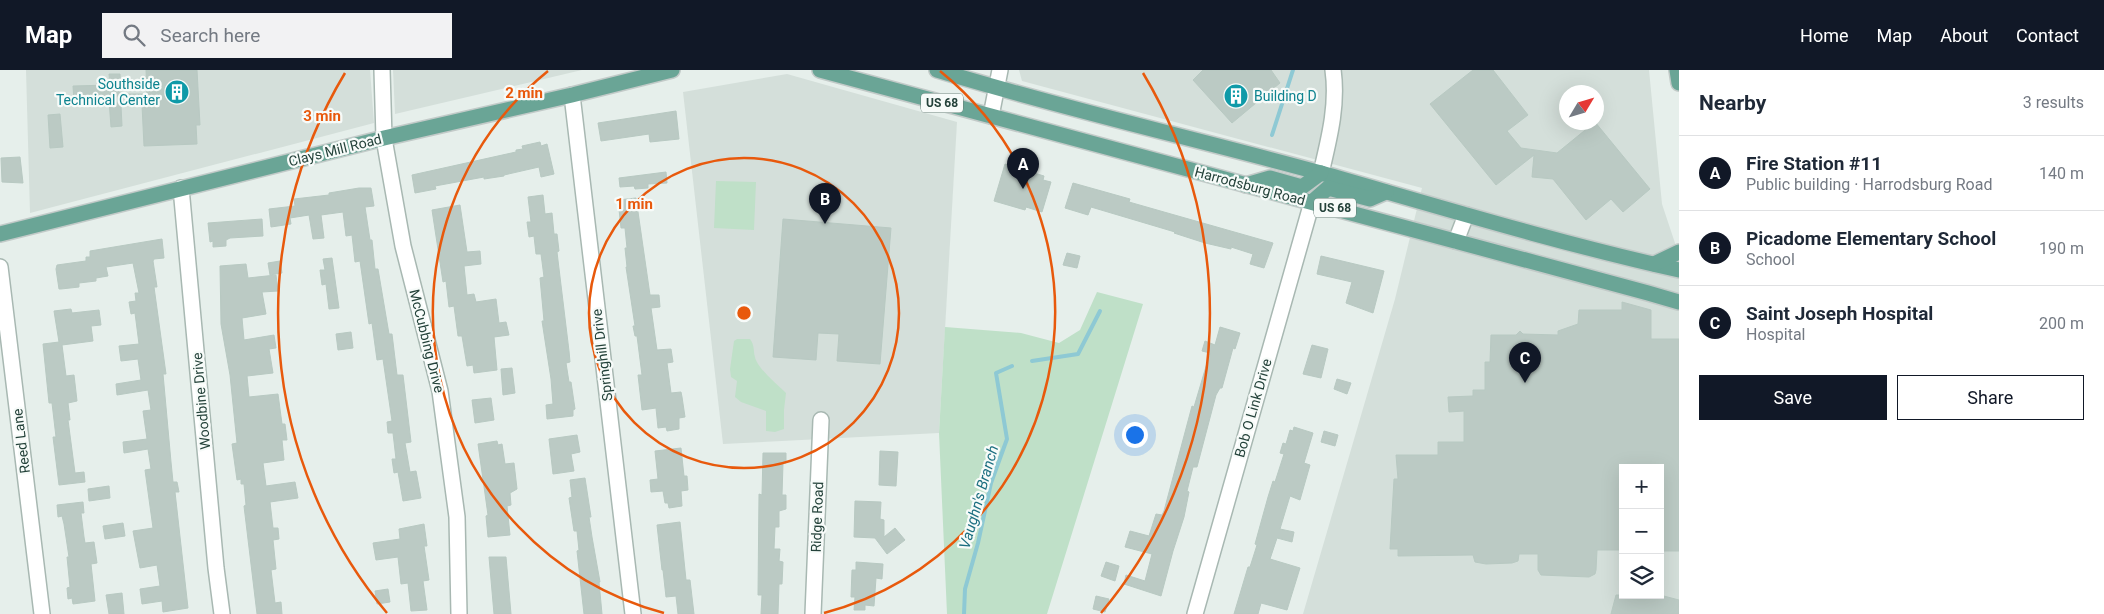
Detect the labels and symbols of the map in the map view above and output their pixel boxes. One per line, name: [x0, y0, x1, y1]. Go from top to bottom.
place label: Southside Technical Center: [56, 76, 160, 108]
building icon: Southside Technical Center: [164, 79, 190, 105]
building icon: Building D: [1223, 83, 1249, 109]
text: 2 min: [505, 84, 543, 102]
north arrow: [1559, 85, 1604, 130]
place label: Building D: [1254, 88, 1317, 104]
road number: US 68: [921, 93, 963, 112]
text: 3 min: [303, 107, 341, 125]
street label: Clays Mill Road: [287, 131, 383, 169]
pin: A: [1007, 148, 1039, 189]
street label: Harrodsburg Road: [1193, 164, 1307, 208]
pin: B: [809, 183, 841, 224]
text: 1 min: [615, 195, 653, 213]
road number: US 68: [1314, 198, 1356, 218]
street label: McCubbing Drive: [406, 288, 448, 394]
centre of rings: [735, 304, 753, 322]
street label: Springhill Drive: [588, 308, 616, 402]
pin: C: [1509, 342, 1541, 383]
street label: Woodbine Drive: [189, 352, 213, 450]
street label: Bob O Link Drive: [1231, 357, 1275, 459]
street label: Reed Lane: [9, 408, 33, 474]
your location: [1122, 422, 1148, 448]
water label: Vaughn's Branch: [956, 443, 1002, 551]
street label: Ridge Road: [808, 481, 826, 553]

